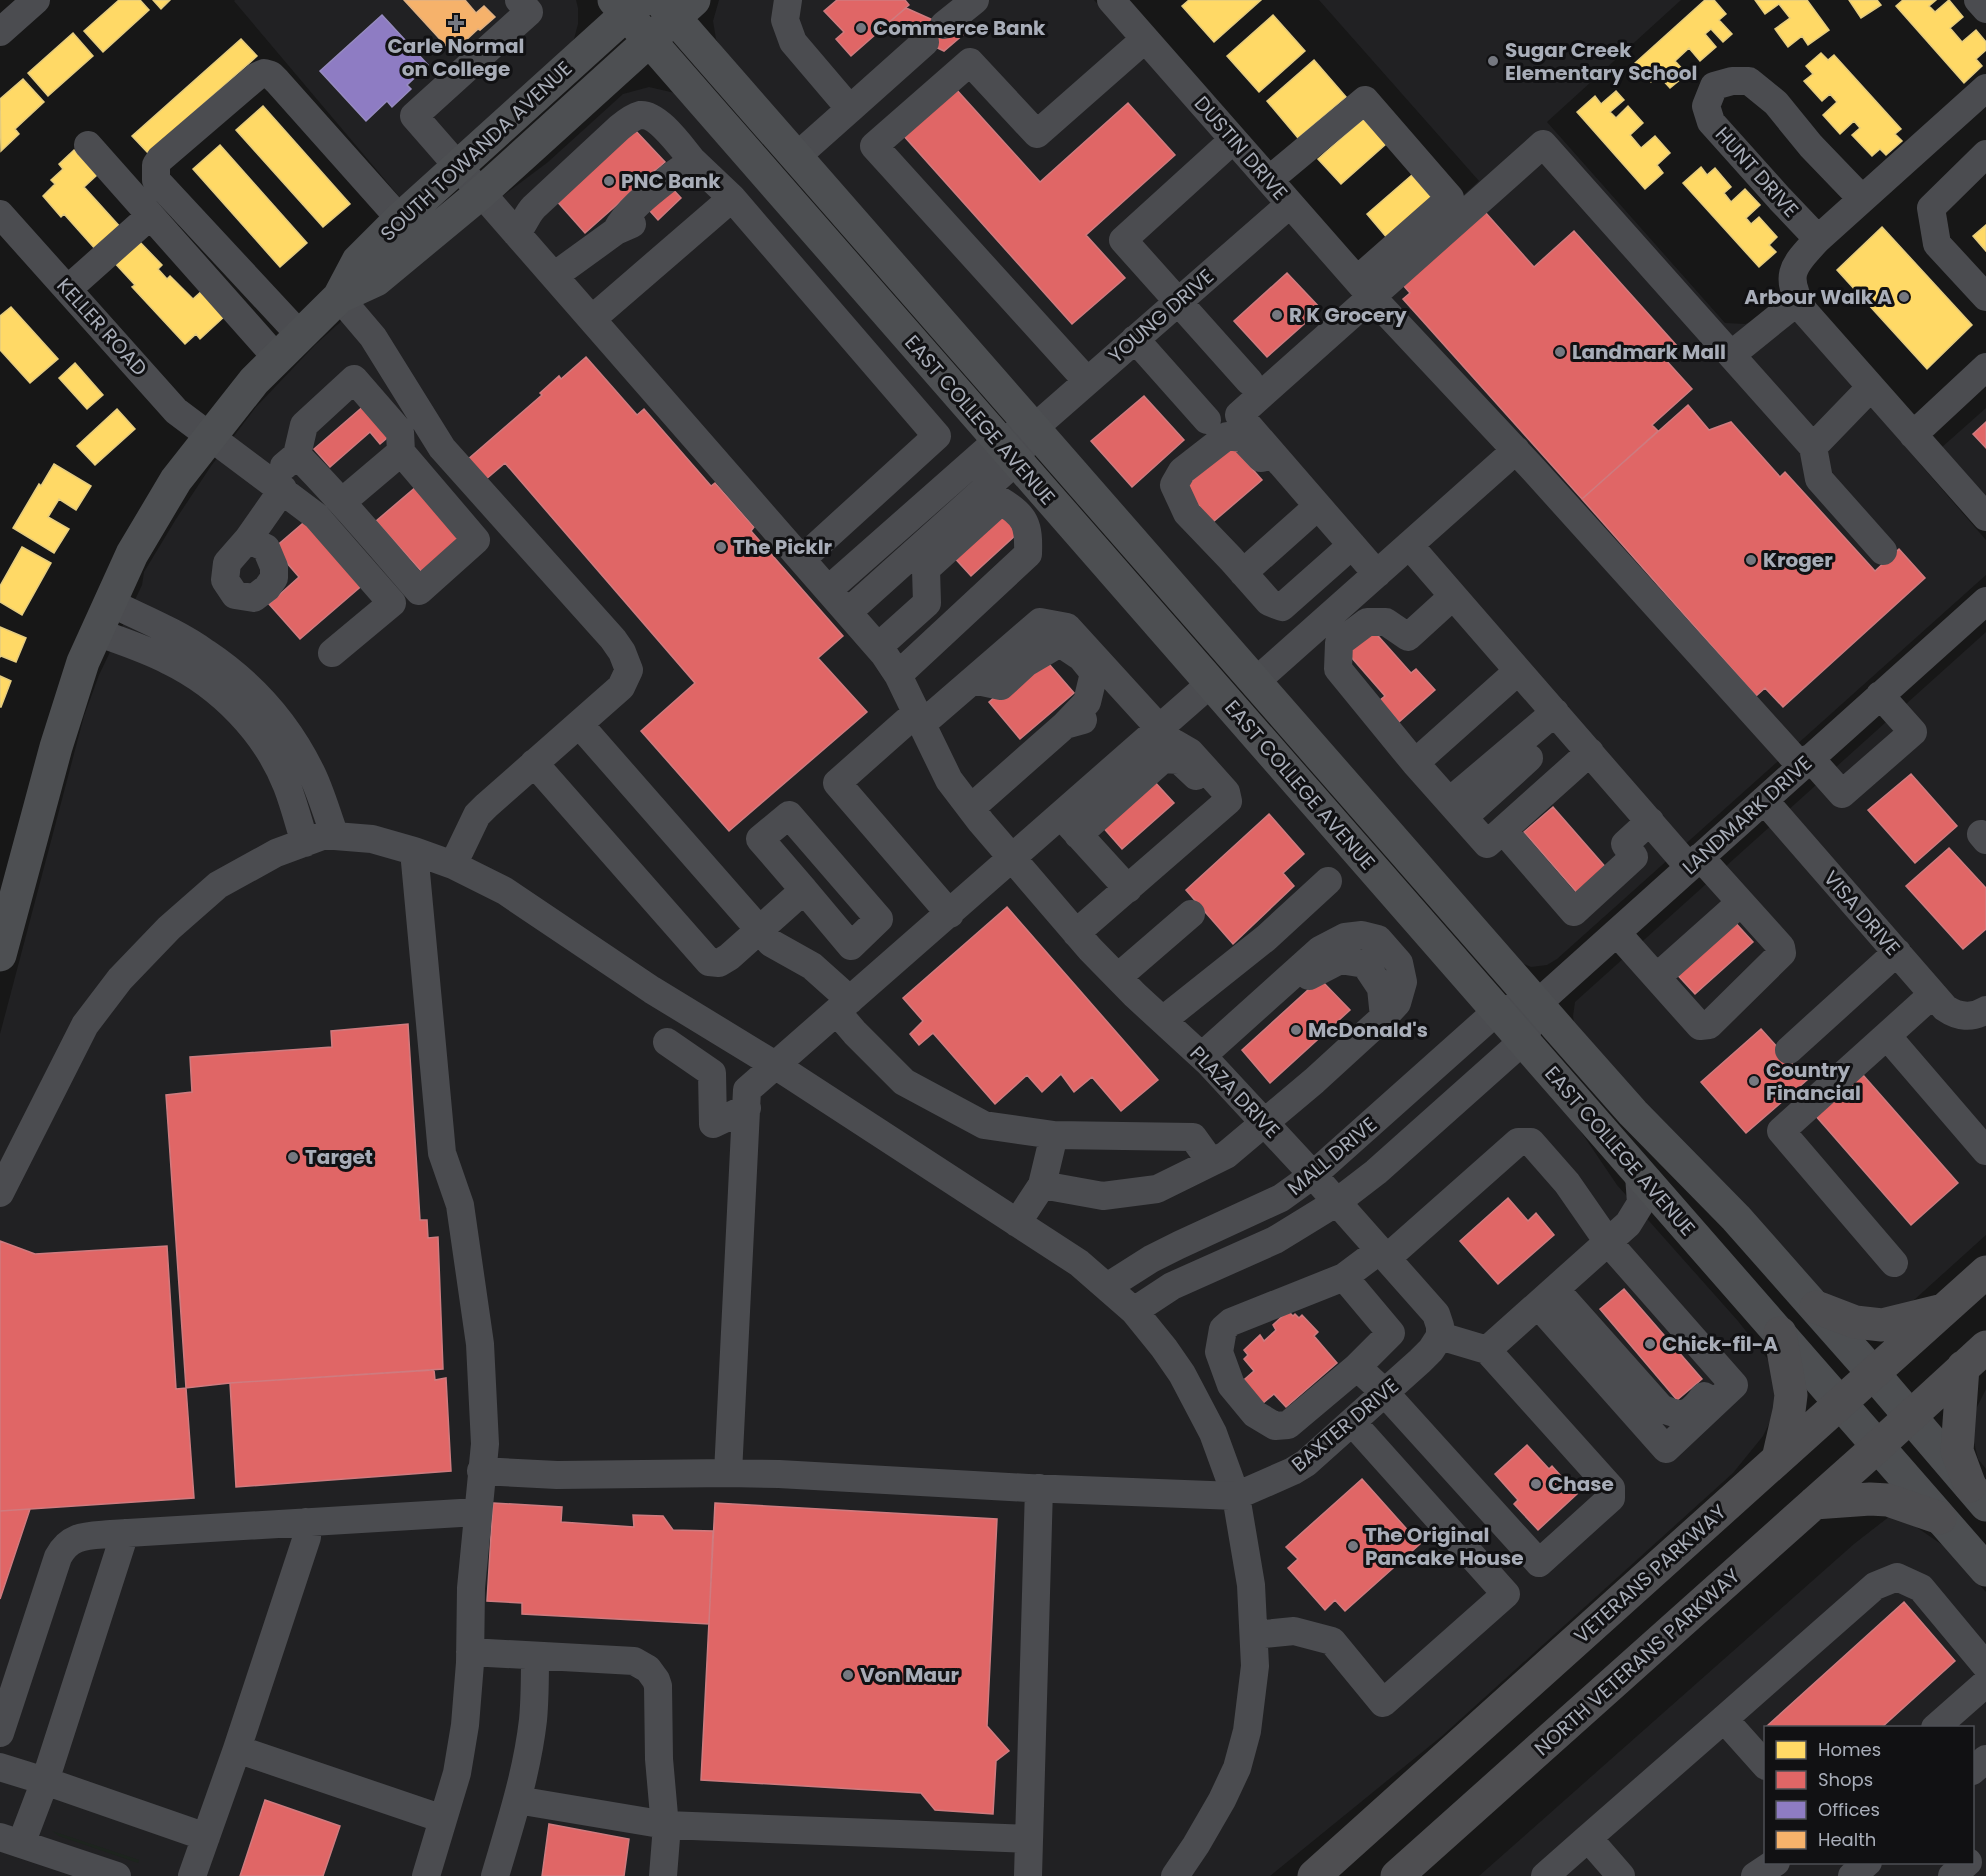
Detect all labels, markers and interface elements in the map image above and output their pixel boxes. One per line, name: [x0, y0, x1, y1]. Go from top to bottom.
marker: Carle Normal on College: [447, 14, 465, 32]
place label: Commerce Bank: [873, 14, 1046, 42]
marker: Commerce Bank: [854, 21, 868, 35]
place label: Carle Normal on College: [388, 32, 524, 83]
place label: Sugar Creek Elementary School: [1505, 36, 1697, 87]
marker: Sugar Creek Elementary School: [1486, 54, 1500, 68]
street label: SOUTH TOWANDA AVENUE: [374, 55, 578, 247]
street label: DUSTIN DRIVE: [1188, 90, 1294, 206]
street label: HUNT DRIVE: [1709, 121, 1805, 223]
place label: PNC Bank: [621, 167, 721, 195]
marker: PNC Bank: [602, 174, 616, 188]
street label: YOUNG DRIVE: [1102, 263, 1220, 369]
street label: KELLER ROAD: [51, 272, 153, 382]
place label: Arbour Walk A: [1744, 283, 1892, 311]
marker: Arbour Walk A: [1897, 290, 1911, 304]
place label: R K Grocery: [1289, 301, 1407, 329]
marker: R K Grocery: [1270, 308, 1284, 322]
street label: EAST COLLEGE AVENUE: [898, 329, 1062, 511]
place label: Landmark Mall: [1572, 338, 1726, 366]
marker: Landmark Mall: [1553, 345, 1567, 359]
place label: The Picklr: [733, 533, 833, 561]
marker: The Picklr: [714, 540, 728, 554]
place label: Kroger: [1763, 546, 1833, 574]
marker: Kroger: [1744, 553, 1758, 567]
street label: EAST COLLEGE AVENUE: [1218, 694, 1382, 876]
street label: LANDMARK DRIVE: [1676, 749, 1818, 881]
street label: VISA DRIVE: [1817, 865, 1907, 961]
place label: McDonald's: [1308, 1016, 1428, 1044]
marker: McDonald's: [1289, 1023, 1303, 1037]
street label: PLAZA DRIVE: [1184, 1040, 1286, 1144]
place label: Country Financial: [1766, 1056, 1861, 1107]
street label: EAST COLLEGE AVENUE: [1538, 1060, 1702, 1242]
marker: Country Financial: [1747, 1074, 1761, 1088]
street label: MALL DRIVE: [1282, 1110, 1382, 1202]
place label: Target: [305, 1143, 373, 1171]
marker: Target: [286, 1150, 300, 1164]
place label: Chick-fil-A: [1662, 1330, 1778, 1358]
marker: Chick-fil-A: [1643, 1337, 1657, 1351]
street label: BAXTER DRIVE: [1286, 1372, 1404, 1478]
place label: Chase: [1548, 1470, 1614, 1498]
marker: Chase: [1529, 1477, 1543, 1491]
street label: VETERANS PARKWAY: [1568, 1498, 1732, 1650]
place label: The Original Pancake House: [1365, 1521, 1523, 1572]
marker: The Original Pancake House: [1346, 1539, 1360, 1553]
street label: NORTH VETERANS PARKWAY: [1528, 1562, 1746, 1762]
place label: Von Maur: [860, 1661, 959, 1689]
marker: Von Maur: [841, 1668, 855, 1682]
legend: [1764, 1726, 1974, 1864]
text: Homes: [1818, 1737, 1881, 1762]
text: Shops: [1818, 1767, 1873, 1792]
text: Offices: [1818, 1797, 1880, 1822]
text: Health: [1818, 1827, 1876, 1852]

